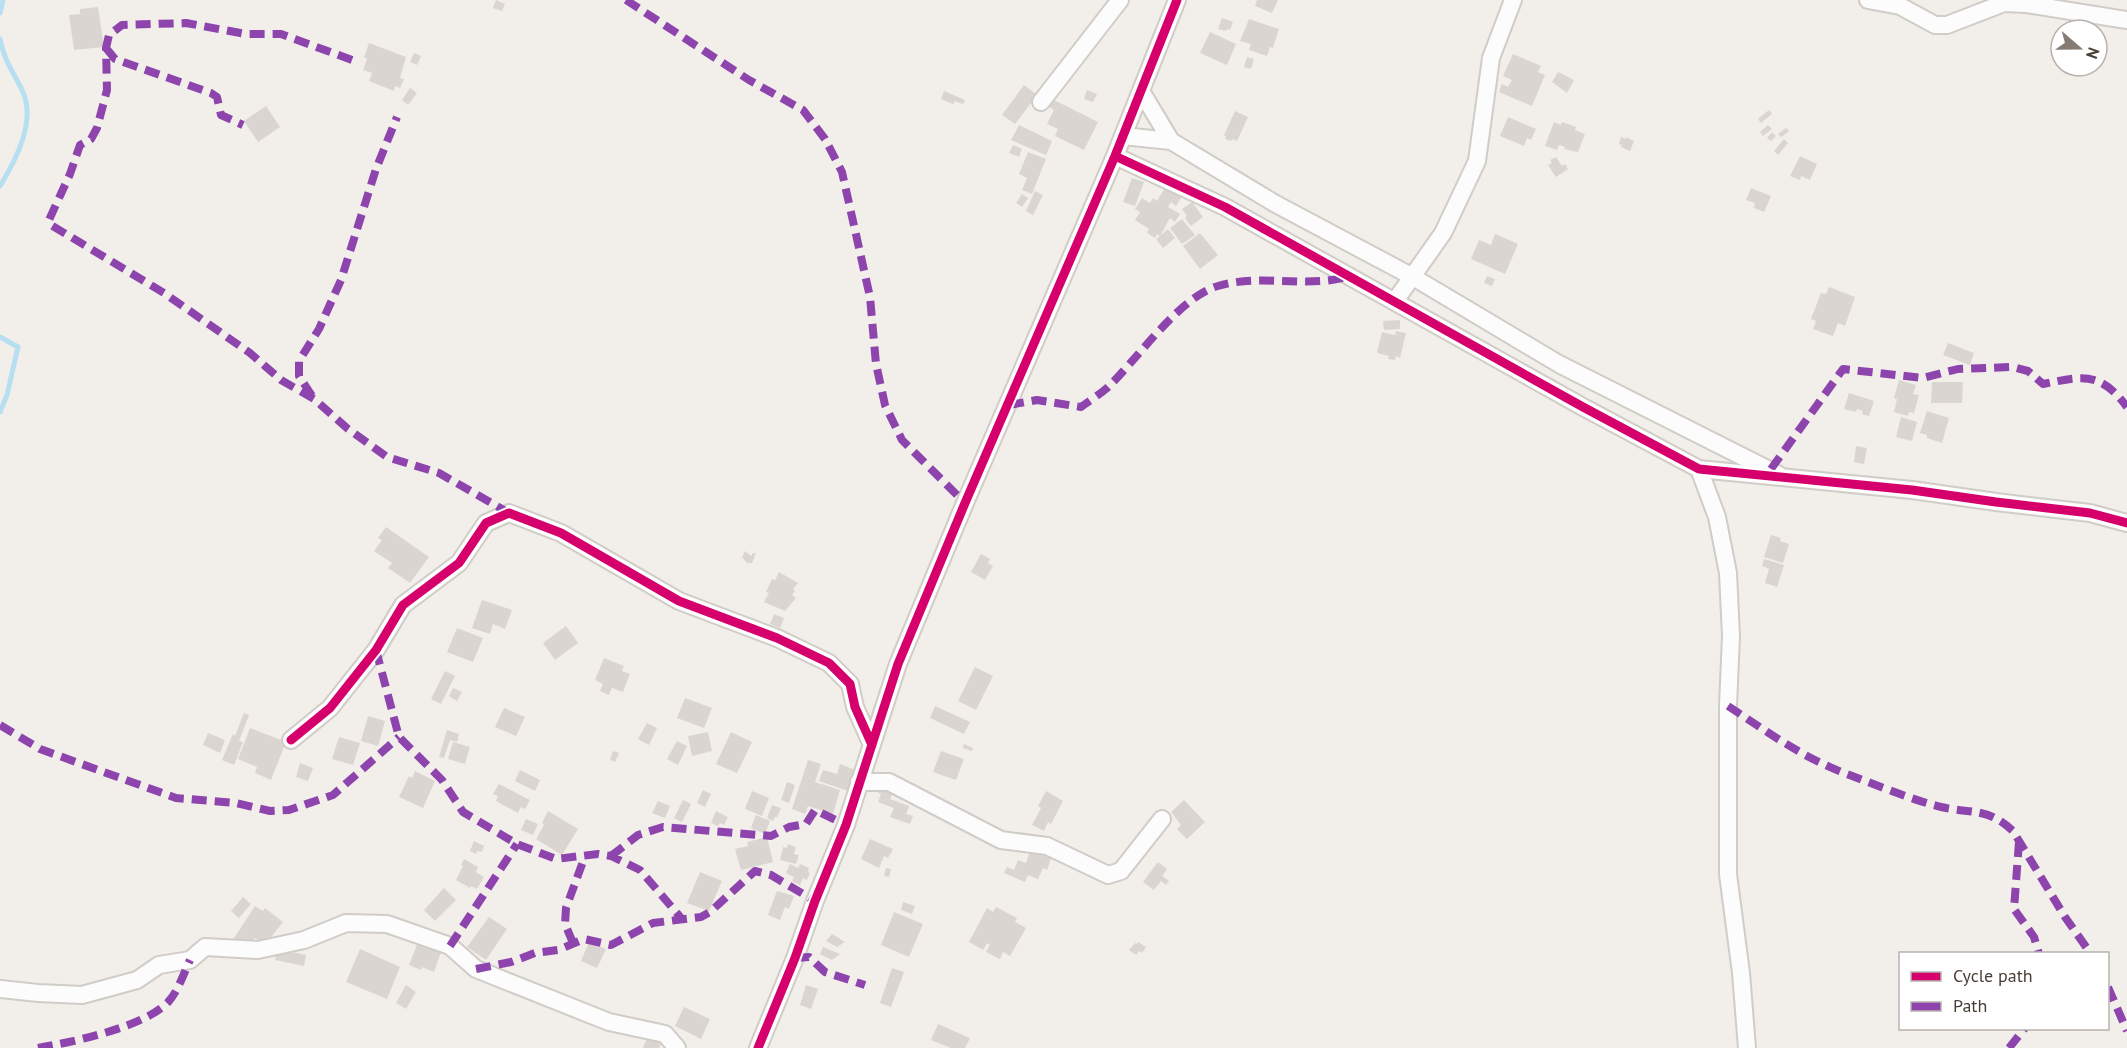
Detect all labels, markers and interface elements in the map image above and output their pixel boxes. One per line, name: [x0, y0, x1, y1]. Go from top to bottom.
north arrow: [2049, 18, 2109, 78]
text: N: [2082, 45, 2104, 61]
legend: [1899, 952, 2109, 1030]
text: Cycle path: [1953, 964, 2033, 987]
text: Path: [1953, 994, 1987, 1017]

